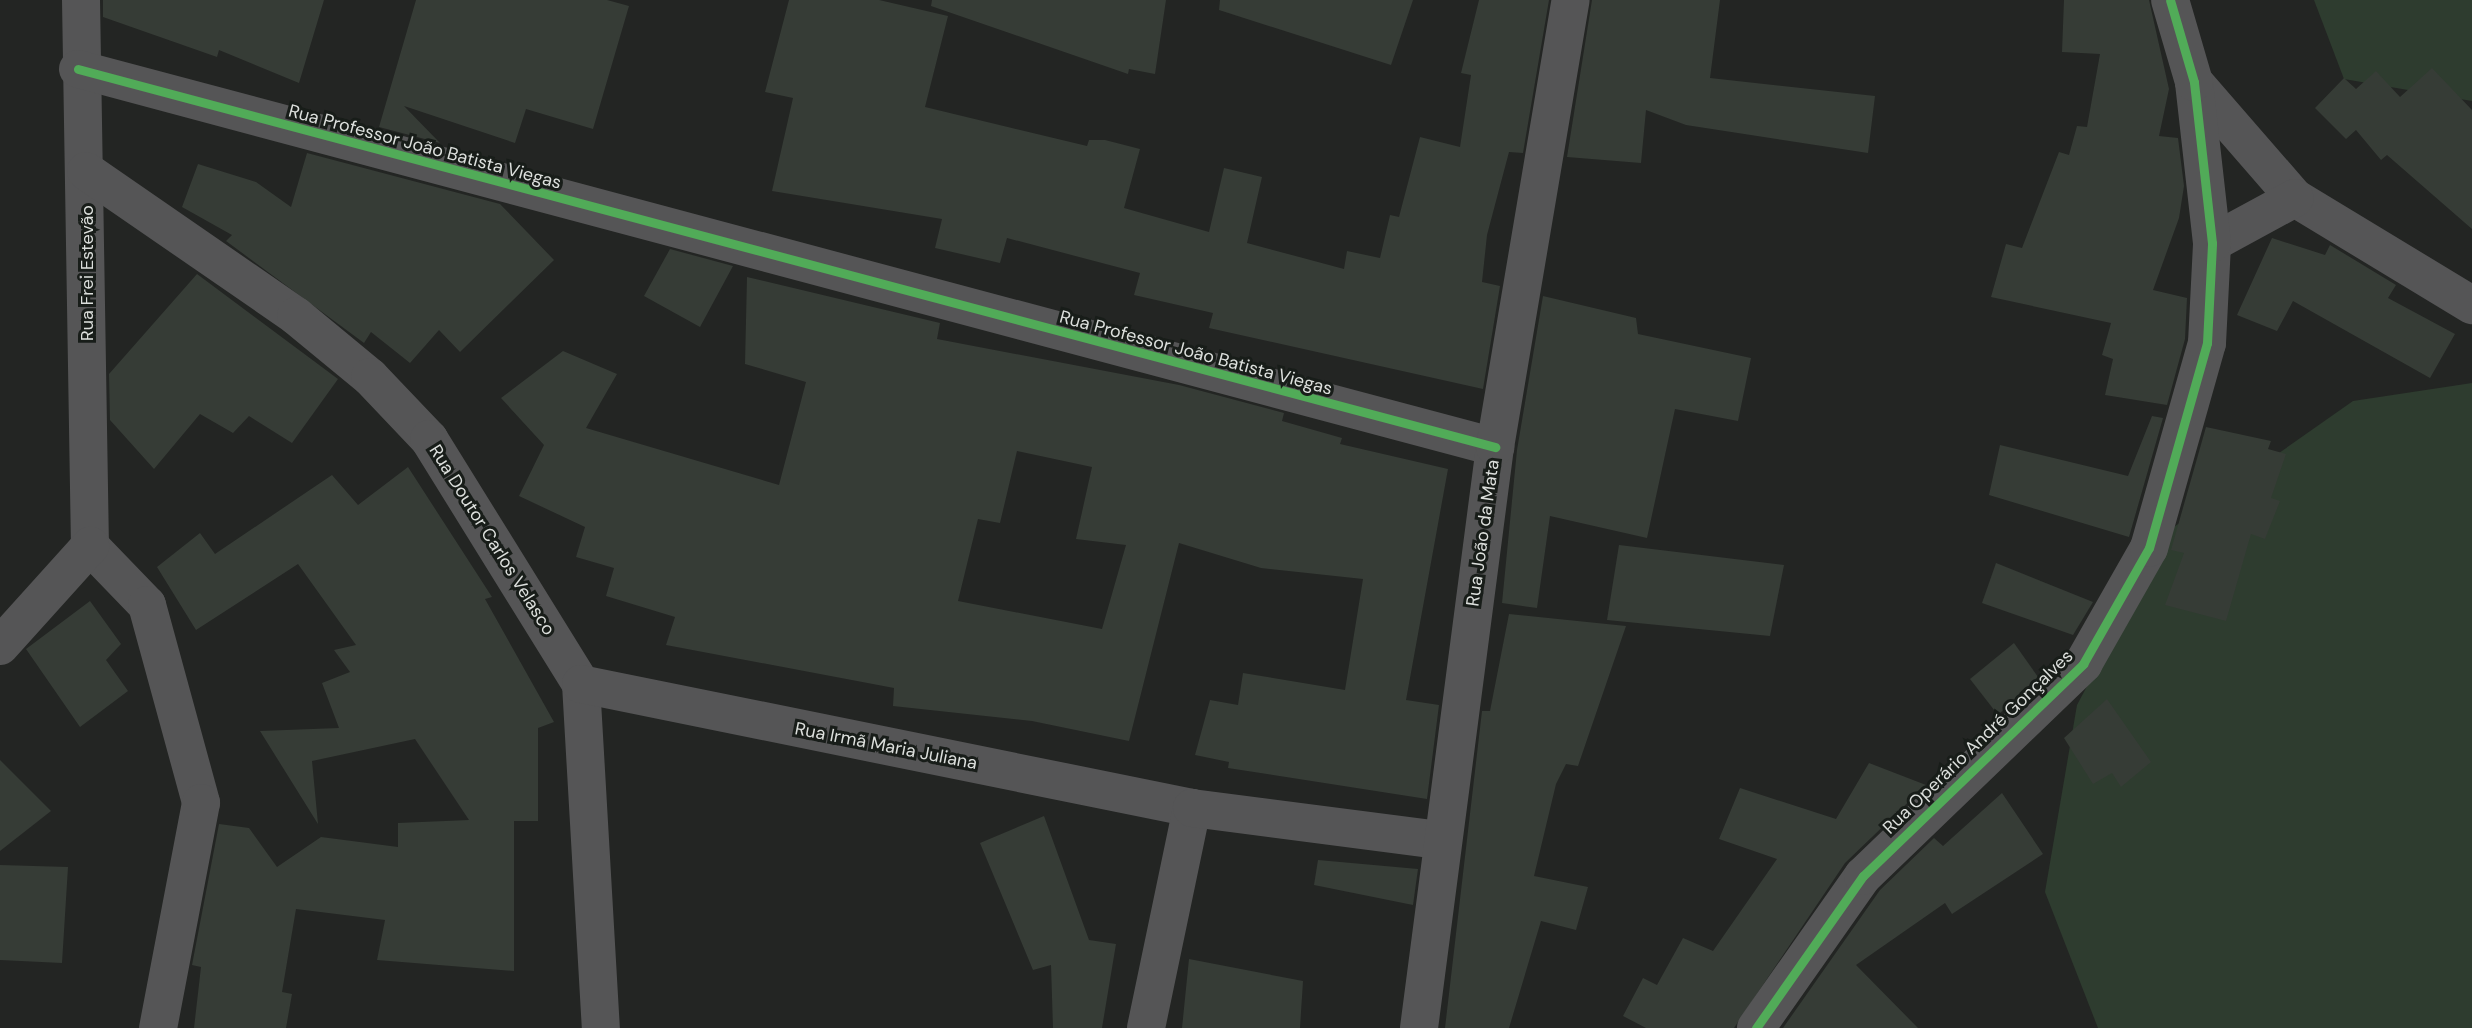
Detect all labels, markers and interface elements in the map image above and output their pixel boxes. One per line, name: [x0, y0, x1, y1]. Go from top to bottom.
street label: Rua Professor João Batista Viegas: [286, 100, 564, 194]
street label: Rua Frei Estevão: [76, 205, 98, 341]
street label: Rua Professor João Batista Viegas: [1057, 306, 1335, 400]
street label: Rua Doutor Carlos Velasco: [424, 441, 560, 639]
street label: Rua João da Mata: [1462, 458, 1504, 608]
street label: Rua Operário André Gonçalves: [1878, 645, 2078, 839]
street label: Rua Irmã Maria Juliana: [793, 718, 979, 774]

